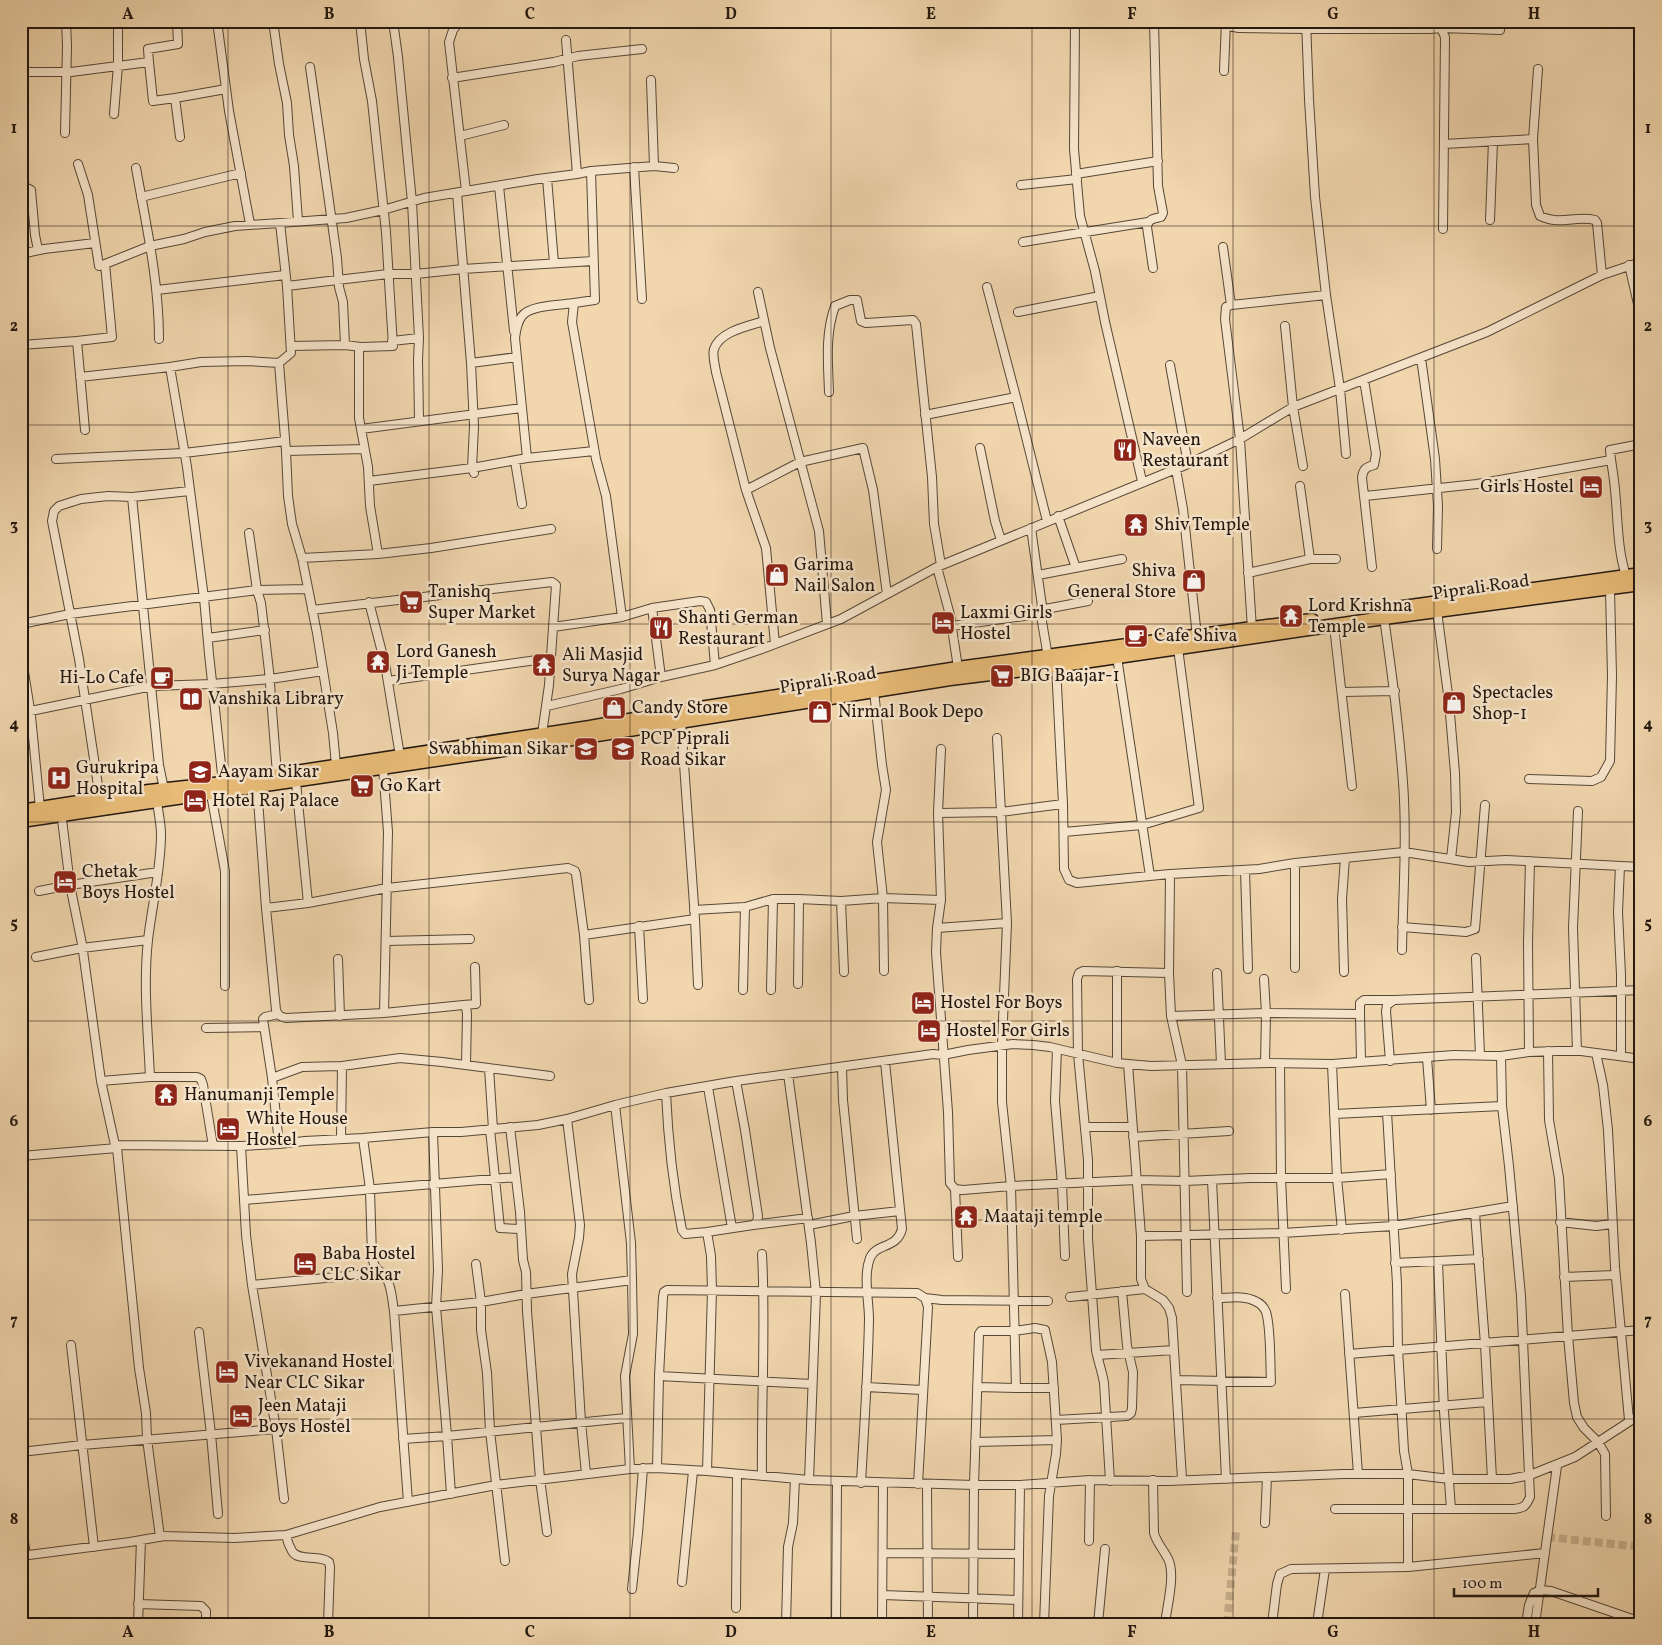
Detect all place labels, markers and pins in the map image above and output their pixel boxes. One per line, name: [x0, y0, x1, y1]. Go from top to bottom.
place label: Naveen Restaurant: [1142, 428, 1229, 474]
restaurant icon: Naveen Restaurant: [1112, 437, 1138, 463]
hotel icon: Girls Hostel: [1578, 474, 1604, 500]
place label: Girls Hostel: [1480, 475, 1574, 500]
temple icon: Shiv Temple: [1123, 512, 1149, 538]
place label: Shiv Temple: [1154, 513, 1250, 538]
place label: Garima Nail Salon: [794, 553, 876, 599]
place label: Shiva General Store: [1068, 559, 1176, 605]
shop icon: Garima Nail Salon: [764, 562, 790, 588]
shop icon: Shiva General Store: [1181, 568, 1207, 594]
place label: Tanishq Super Market: [428, 580, 536, 626]
supermarket icon: Tanishq Super Market: [398, 589, 424, 615]
place label: Lord Krishna Temple: [1308, 594, 1412, 640]
place label: Laxmi Girls Hostel: [960, 601, 1052, 647]
temple icon: Lord Krishna Temple: [1278, 603, 1304, 629]
place label: Shanti German Restaurant: [678, 606, 799, 652]
hotel icon: Laxmi Girls Hostel: [930, 610, 956, 636]
restaurant icon: Shanti German Restaurant: [648, 615, 674, 641]
cafe icon: Cafe Shiva: [1123, 623, 1149, 649]
place label: Cafe Shiva: [1154, 624, 1238, 649]
place label: Lord Ganesh Ji Temple: [396, 640, 497, 686]
place label: Ali Masjid Surya Nagar: [562, 643, 660, 689]
temple icon: Lord Ganesh Ji Temple: [365, 649, 391, 675]
temple icon: Ali Masjid Surya Nagar: [531, 652, 557, 678]
supermarket icon: BIG Baajar-1: [989, 663, 1015, 689]
place label: BIG Baajar-1: [1020, 664, 1120, 689]
cafe icon: Hi-Lo Cafe: [149, 665, 175, 691]
place label: Hi-Lo Cafe: [59, 666, 144, 691]
place label: Spectacles Shop-1: [1472, 681, 1553, 727]
library icon: Vanshika Library: [178, 686, 204, 712]
place label: Vanshika Library: [208, 687, 344, 712]
shop icon: Spectacles Shop-1: [1441, 690, 1467, 716]
shop icon: Candy Store: [601, 695, 627, 721]
place label: Candy Store: [632, 696, 728, 721]
shop icon: Nirmal Book Depo: [807, 699, 833, 725]
place label: Nirmal Book Depo: [838, 700, 983, 725]
place label: PCP Piprali Road Sikar: [640, 727, 730, 773]
school or university icon: Swabhiman Sikar: [573, 736, 599, 762]
school or university icon: PCP Piprali Road Sikar: [610, 736, 636, 762]
place label: Swabhiman Sikar: [428, 737, 568, 762]
place label: Gurukripa Hospital: [76, 756, 159, 802]
school or university icon: Aayam Sikar: [187, 759, 213, 785]
place label: Aayam Sikar: [218, 760, 319, 785]
hospital icon: Gurukripa Hospital: [46, 765, 72, 791]
supermarket icon: Go Kart: [349, 773, 375, 799]
place label: Go Kart: [380, 774, 441, 799]
hotel icon: Hotel Raj Palace: [182, 788, 208, 814]
place label: Hotel Raj Palace: [212, 789, 339, 814]
place label: Chetak Boys Hostel: [82, 860, 175, 906]
hotel icon: Chetak Boys Hostel: [52, 869, 78, 895]
hotel icon: Hostel For Boys: [910, 990, 936, 1016]
place label: Hostel For Boys: [940, 991, 1062, 1016]
hotel icon: Hostel For Girls: [916, 1018, 942, 1044]
place label: Hostel For Girls: [946, 1019, 1070, 1044]
temple icon: Hanumanji Temple: [153, 1082, 179, 1108]
place label: Hanumanji Temple: [184, 1083, 334, 1108]
place label: White House Hostel: [246, 1107, 348, 1153]
hotel icon: White House Hostel: [215, 1116, 241, 1142]
temple icon: Maataji temple: [953, 1204, 979, 1230]
place label: Maataji temple: [984, 1205, 1102, 1230]
place label: Baba Hostel CLC Sikar: [322, 1242, 415, 1288]
hotel icon: Baba Hostel CLC Sikar: [292, 1251, 318, 1277]
place label: Vivekanand Hostel Near CLC Sikar: [244, 1350, 393, 1396]
hotel icon: Vivekanand Hostel Near CLC Sikar: [214, 1359, 240, 1385]
place label: Jeen Mataji Boys Hostel: [258, 1394, 351, 1440]
hotel icon: Jeen Mataji Boys Hostel: [228, 1403, 254, 1429]

